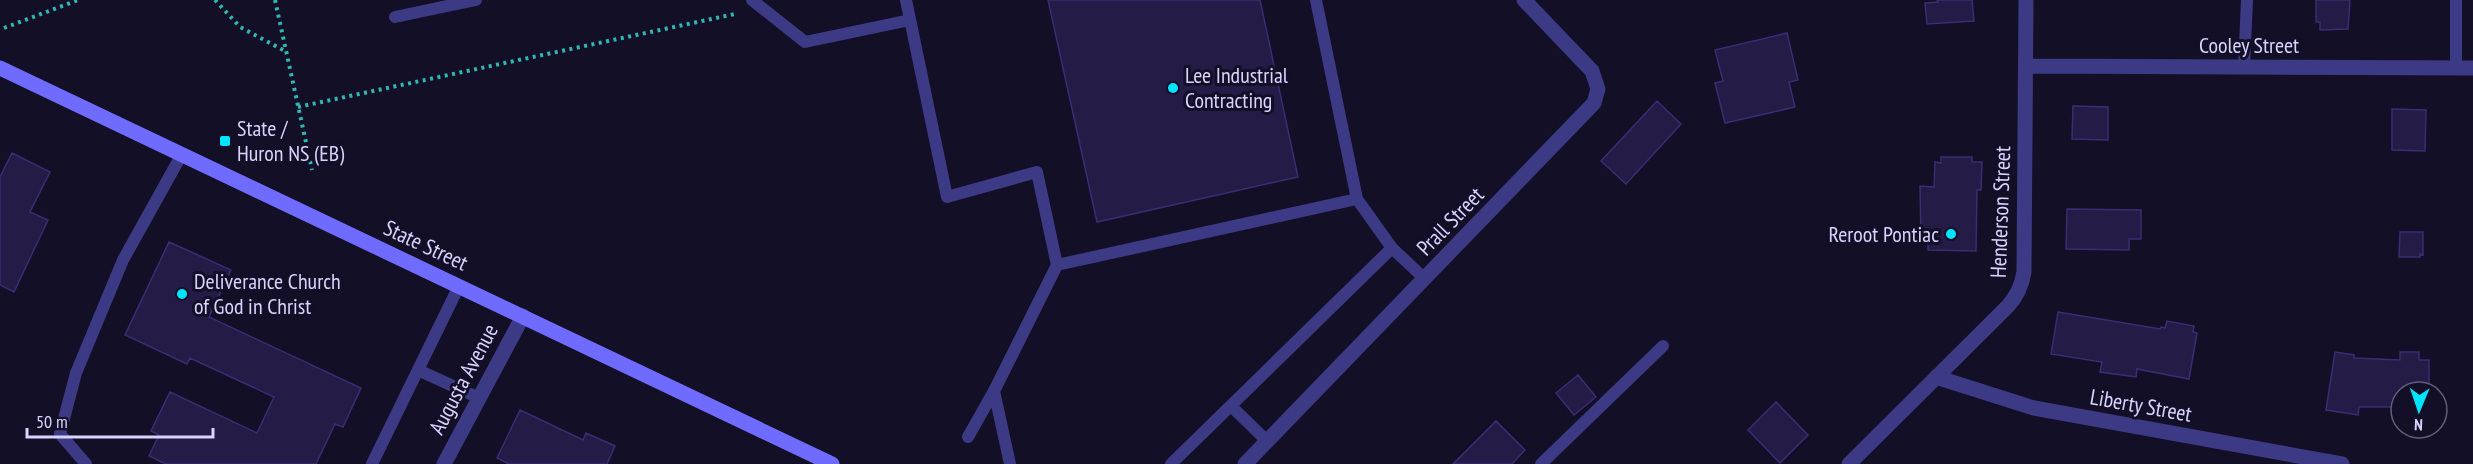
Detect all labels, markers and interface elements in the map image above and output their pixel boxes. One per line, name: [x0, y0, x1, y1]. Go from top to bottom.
street label: Cooley Street: [2199, 31, 2299, 59]
place label: Lee Industrial Contracting: [1185, 61, 1289, 114]
marker: Lee Industrial Contracting: [1166, 81, 1180, 95]
place label: State / Huron NS (EB): [237, 114, 345, 167]
marker: State / Huron NS (EB): [218, 134, 232, 148]
street label: Henderson Street: [1984, 146, 2016, 278]
street label: Prall Street: [1411, 181, 1489, 261]
street label: State Street: [380, 213, 472, 277]
place label: Reroot Pontiac: [1829, 220, 1939, 248]
marker: Reroot Pontiac: [1944, 227, 1958, 241]
place label: Deliverance Church of God in Christ: [194, 267, 341, 320]
marker: Deliverance Church of God in Christ: [175, 287, 189, 301]
street label: Augusta Avenue: [422, 319, 504, 439]
north arrow: [2389, 380, 2449, 440]
street label: Liberty Street: [2088, 382, 2194, 428]
scale bar: [27, 401, 213, 439]
text: 50 m: [36, 410, 68, 433]
text: N: [2414, 415, 2423, 435]

